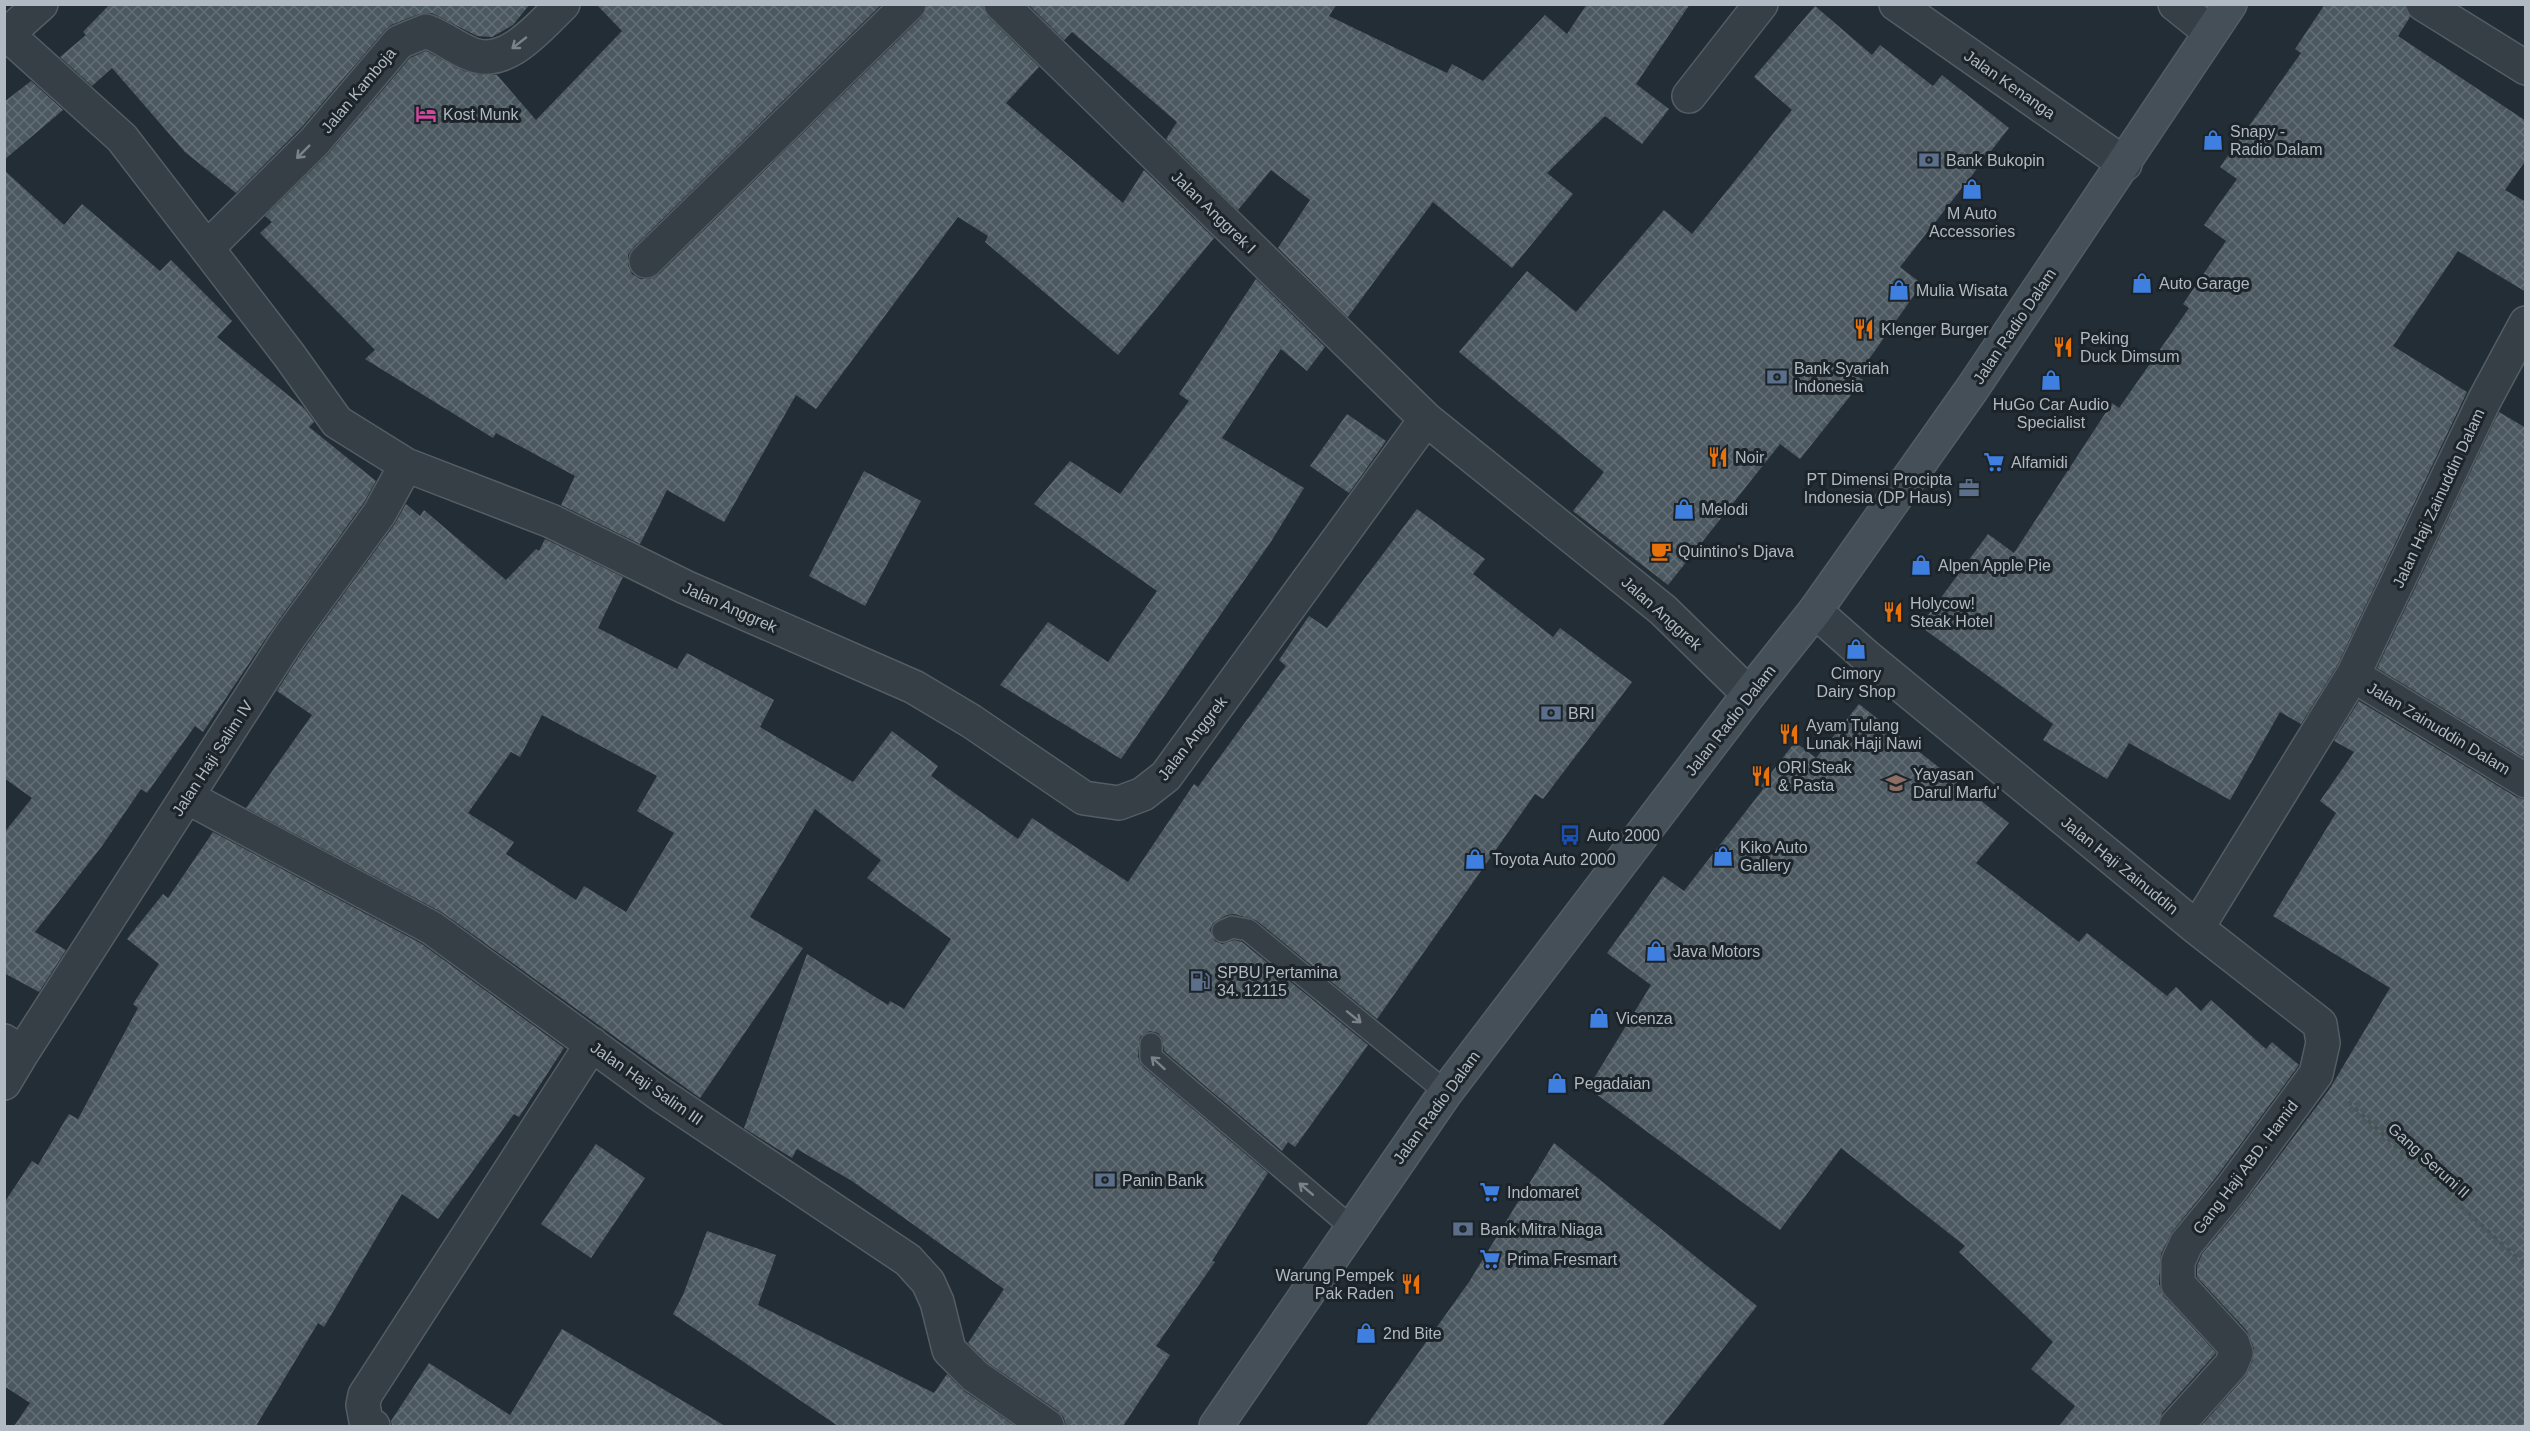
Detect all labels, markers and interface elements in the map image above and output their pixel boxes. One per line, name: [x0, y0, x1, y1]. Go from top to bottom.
one-way arrow: [511, 36, 527, 49]
street label: Jalan Kamboja: [318, 44, 399, 136]
street label: Jalan Kenanga: [1961, 47, 2058, 122]
hotel icon: Kost Munk: [414, 102, 438, 126]
place label: Kost Munk: [443, 106, 520, 123]
place label: Snapy - Radio Dalam: [2230, 123, 2322, 158]
shop icon: Snapy - Radio Dalam: [2201, 128, 2225, 152]
one-way arrow: [296, 145, 311, 159]
bank icon: Bank Bukopin: [1917, 148, 1941, 172]
place label: Bank Bukopin: [1946, 152, 2045, 169]
street label: Jalan Anggrek I: [1168, 168, 1259, 257]
shop icon: M Auto Accessories: [1960, 177, 1984, 201]
place label: M Auto Accessories: [1929, 205, 2015, 240]
street label: Jalan Radio Dalam: [1970, 265, 2059, 387]
shop icon: Auto Garage: [2130, 271, 2154, 295]
place label: Auto Garage: [2159, 275, 2250, 292]
shop icon: Mulia Wisata: [1887, 278, 1911, 302]
place label: Mulia Wisata: [1916, 282, 2008, 299]
restaurant icon: Klenger Burger: [1852, 317, 1876, 341]
place label: Klenger Burger: [1881, 321, 1989, 338]
place label: Peking Duck Dimsum: [2080, 330, 2180, 365]
restaurant icon: Peking Duck Dimsum: [2051, 335, 2075, 359]
place label: Bank Syariah Indonesia: [1794, 360, 1889, 395]
bank icon: Bank Syariah Indonesia: [1765, 365, 1789, 389]
shop icon: HuGo Car Audio Specialist: [2039, 368, 2063, 392]
place label: HuGo Car Audio Specialist: [1993, 396, 2109, 431]
street label: Jalan Haji Zainuddin Dalam: [2389, 406, 2488, 590]
restaurant icon: Noir: [1706, 445, 1730, 469]
place label: Noir: [1735, 449, 1765, 466]
supermarket icon: Alfamidi: [1982, 450, 2006, 474]
place label: Alfamidi: [2011, 454, 2068, 471]
place label: PT Dimensi Procipta Indonesia (DP Haus): [1804, 471, 1952, 506]
office icon: PT Dimensi Procipta Indonesia (DP Haus): [1957, 476, 1981, 500]
shop icon: Melodi: [1672, 497, 1696, 521]
place label: Melodi: [1701, 501, 1748, 518]
cafe icon: Quintino's Djava: [1649, 539, 1673, 563]
place label: Quintino's Djava: [1678, 543, 1794, 560]
shop icon: Alpen Apple Pie: [1909, 553, 1933, 577]
place label: Alpen Apple Pie: [1938, 557, 2051, 574]
street label: Jalan Anggrek: [1618, 573, 1706, 654]
street label: Jalan Anggrek: [680, 579, 780, 636]
place label: Holycow! Steak Hotel: [1910, 595, 1993, 630]
restaurant icon: Holycow! Steak Hotel: [1881, 600, 1905, 624]
shop icon: Cimory Dairy Shop: [1844, 637, 1868, 661]
street label: Jalan Radio Dalam: [1682, 662, 1779, 779]
place label: Cimory Dairy Shop: [1816, 665, 1896, 700]
street label: Jalan Zainuddin Dalam: [2364, 679, 2513, 778]
street label: Jalan Anggrek: [1154, 692, 1231, 783]
street label: Jalan Haji Salim IV: [169, 697, 256, 819]
bank icon: BRI: [1539, 701, 1563, 725]
place label: BRI: [1568, 705, 1595, 722]
place label: Ayam Tulang Lunak Haji Nawi: [1806, 717, 1922, 752]
restaurant icon: Ayam Tulang Lunak Haji Nawi: [1777, 722, 1801, 746]
place label: ORI Steak & Pasta: [1778, 759, 1853, 794]
restaurant icon: ORI Steak & Pasta: [1749, 764, 1773, 788]
place label: Yayasan Darul Marfu': [1913, 766, 2000, 801]
school or university icon: Yayasan Darul Marfu': [1884, 771, 1908, 795]
street label: Jalan Haji Zainuddin: [2058, 813, 2181, 918]
bus stop icon: Auto 2000: [1558, 823, 1582, 847]
place label: Auto 2000: [1587, 827, 1660, 844]
place label: Kiko Auto Gallery: [1740, 839, 1808, 874]
shop icon: Kiko Auto Gallery: [1711, 844, 1735, 868]
shop icon: Toyota Auto 2000: [1463, 847, 1487, 871]
place label: Toyota Auto 2000: [1492, 851, 1616, 868]
shop icon: Java Motors: [1644, 939, 1668, 963]
place label: Java Motors: [1673, 943, 1760, 960]
place label: SPBU Pertamina 34. 12115: [1217, 964, 1338, 999]
fuel station icon: SPBU Pertamina 34. 12115: [1188, 969, 1212, 993]
shop icon: Vicenza: [1587, 1006, 1611, 1030]
one-way arrow: [1346, 1010, 1361, 1024]
place label: Vicenza: [1616, 1010, 1673, 1027]
street label: Jalan Haji Salim III: [588, 1038, 706, 1128]
street label: Jalan Radio Dalam: [1390, 1048, 1483, 1167]
one-way arrow: [1151, 1056, 1166, 1070]
shop icon: Pegadaian: [1545, 1071, 1569, 1095]
place label: Pegadaian: [1574, 1075, 1651, 1092]
street label: Gang Haji ABD. Hamid: [2190, 1097, 2301, 1237]
street label: Gang Seruni II: [2385, 1120, 2473, 1201]
bank icon: Panin Bank: [1093, 1168, 1117, 1192]
place label: Panin Bank: [1122, 1172, 1205, 1189]
supermarket icon: Indomaret: [1478, 1180, 1502, 1204]
one-way arrow: [1298, 1183, 1314, 1196]
place label: Indomaret: [1507, 1184, 1580, 1201]
bank icon: Bank Mitra Niaga: [1451, 1217, 1475, 1241]
place label: Bank Mitra Niaga: [1480, 1221, 1603, 1238]
supermarket icon: Prima Fresmart: [1478, 1247, 1502, 1271]
place label: Prima Fresmart: [1507, 1251, 1618, 1268]
place label: Warung Pempek Pak Raden: [1275, 1267, 1395, 1302]
restaurant icon: Warung Pempek Pak Raden: [1399, 1272, 1423, 1296]
shop icon: 2nd Bite: [1354, 1321, 1378, 1345]
place label: 2nd Bite: [1383, 1325, 1442, 1342]

